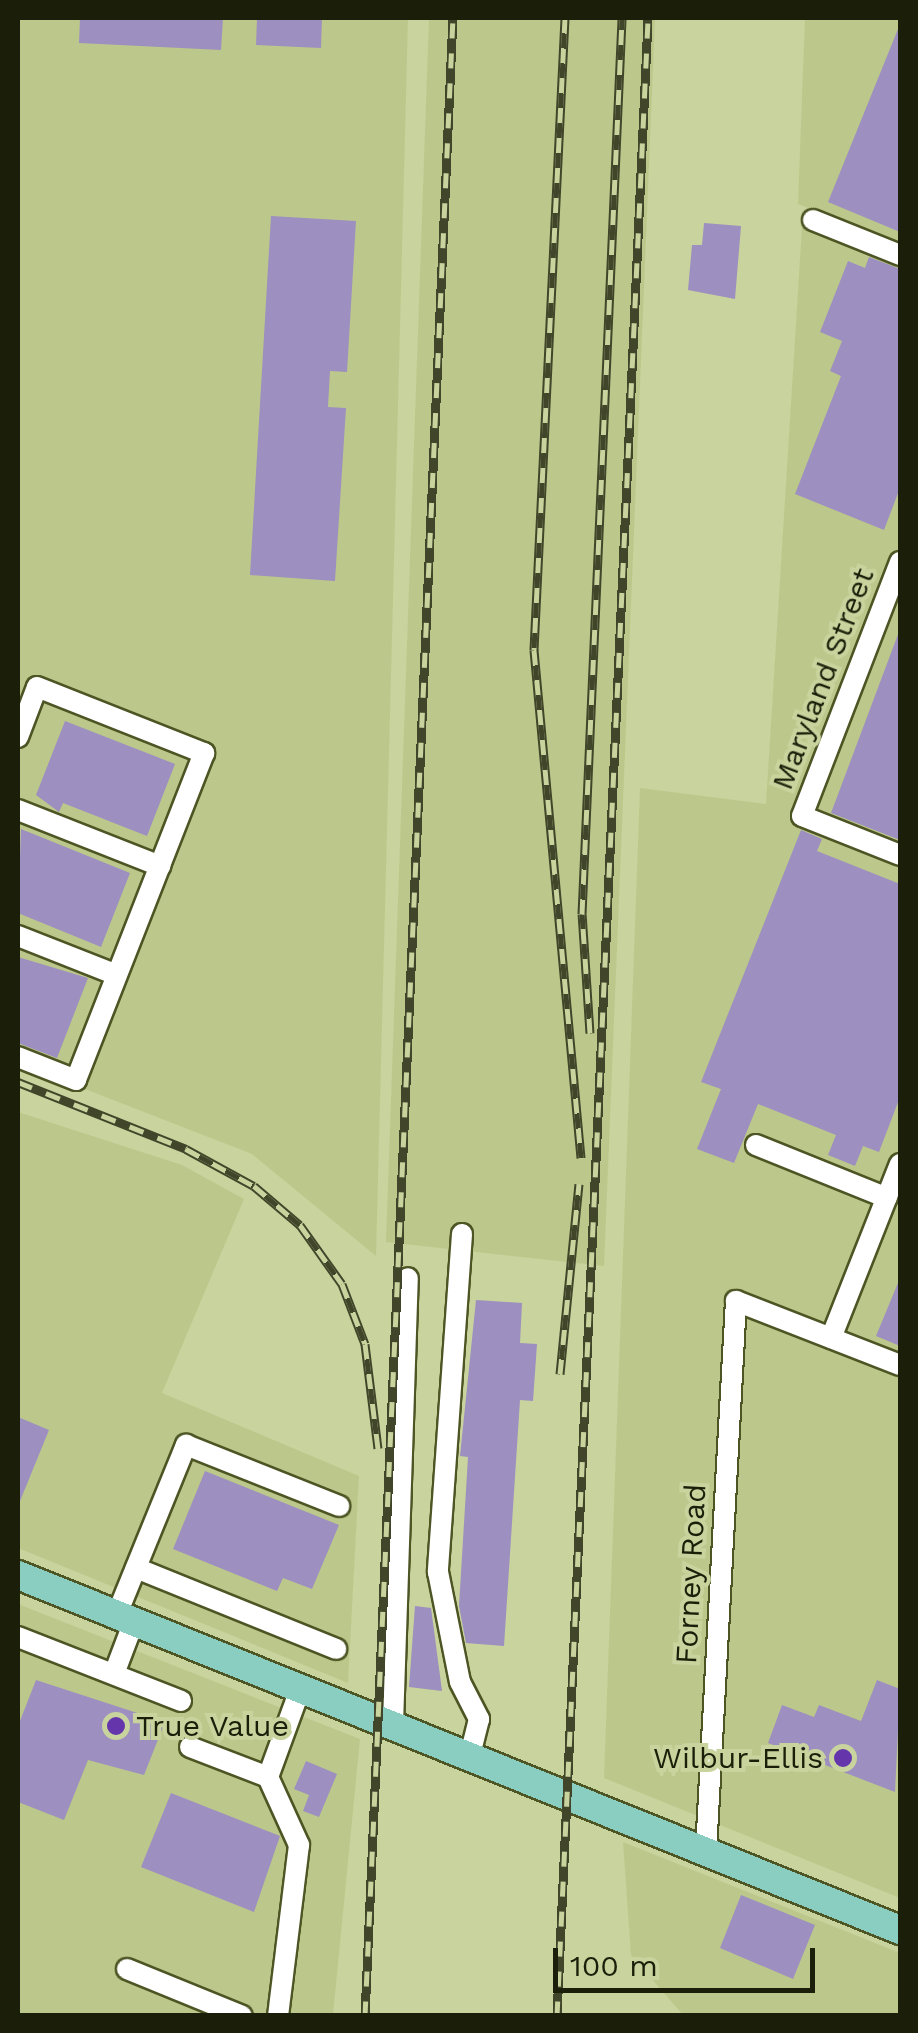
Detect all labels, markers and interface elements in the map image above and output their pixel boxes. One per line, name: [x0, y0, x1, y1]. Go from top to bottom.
street label: Maryland Street: [764, 563, 882, 795]
street label: Forney Road: [668, 1483, 714, 1665]
place label: True Value: [136, 1708, 290, 1744]
marker: True Value: [105, 1715, 127, 1737]
place label: Wilbur-Ellis: [653, 1740, 823, 1776]
marker: Wilbur-Ellis: [832, 1747, 854, 1769]
scale bar: [558, 1928, 820, 1990]
text: 100 m: [570, 1948, 658, 1983]

